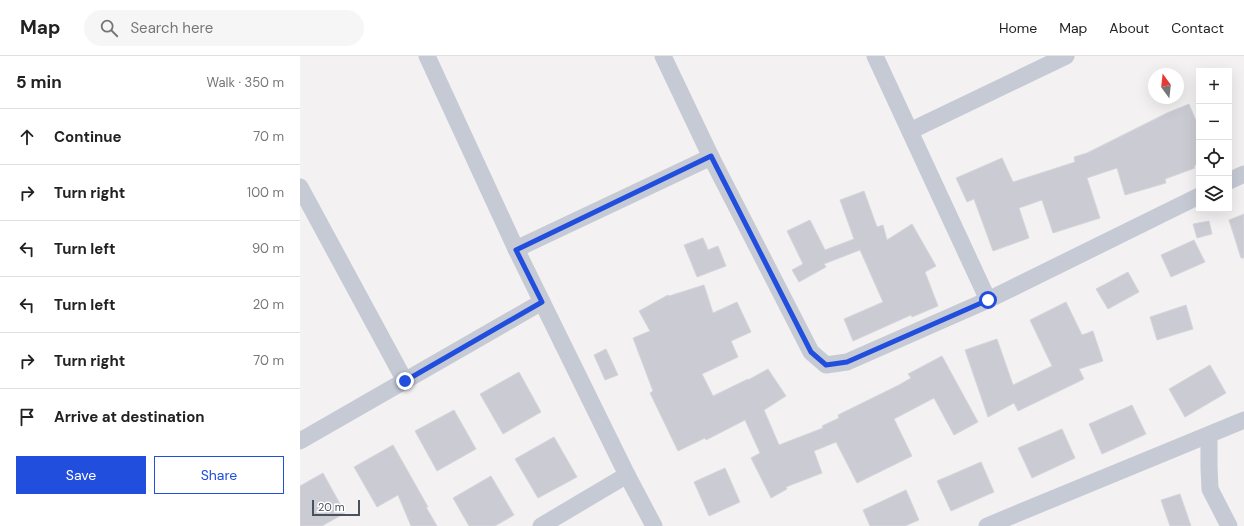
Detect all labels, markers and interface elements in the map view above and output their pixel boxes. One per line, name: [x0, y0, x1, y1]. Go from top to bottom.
search box: [84, 10, 364, 46]
text: Map: [20, 15, 60, 40]
icon: search: [98, 17, 120, 39]
text: Search here: [130, 18, 213, 38]
text: Home: [999, 19, 1037, 37]
text: Map: [1059, 19, 1087, 37]
text: About: [1109, 19, 1149, 37]
text: Contact: [1171, 19, 1224, 37]
north arrow: [1148, 68, 1184, 104]
map controls: [1196, 68, 1232, 212]
button: +: [1196, 68, 1232, 104]
text: 5 min: [16, 71, 62, 93]
text: Walk · 350 m: [206, 74, 284, 91]
button: −: [1196, 104, 1232, 140]
icon: ahead: [16, 126, 38, 148]
text: Continue: [54, 127, 122, 147]
text: 70 m: [253, 128, 284, 145]
button: locate: [1196, 140, 1232, 176]
button: layers: [1196, 176, 1232, 212]
icon: right: [16, 182, 38, 204]
text: Turn right: [54, 183, 125, 203]
text: 100 m: [247, 184, 284, 201]
icon: left: [16, 238, 38, 260]
text: Turn left: [54, 239, 115, 259]
text: 90 m: [252, 240, 284, 257]
route start: [979, 291, 997, 309]
icon: left: [16, 294, 38, 316]
text: Turn left: [54, 295, 115, 315]
text: 20 m: [253, 296, 284, 313]
icon: right: [16, 350, 38, 372]
text: Turn right: [54, 351, 125, 371]
text: 70 m: [253, 352, 284, 369]
route end: [396, 372, 414, 390]
icon: arrive: [16, 406, 38, 428]
text: Arrive at destination: [54, 407, 205, 427]
button: Save: [16, 456, 146, 494]
button: Share: [154, 456, 284, 494]
scale bar: [312, 498, 360, 517]
text: 20 m: [318, 500, 344, 514]

